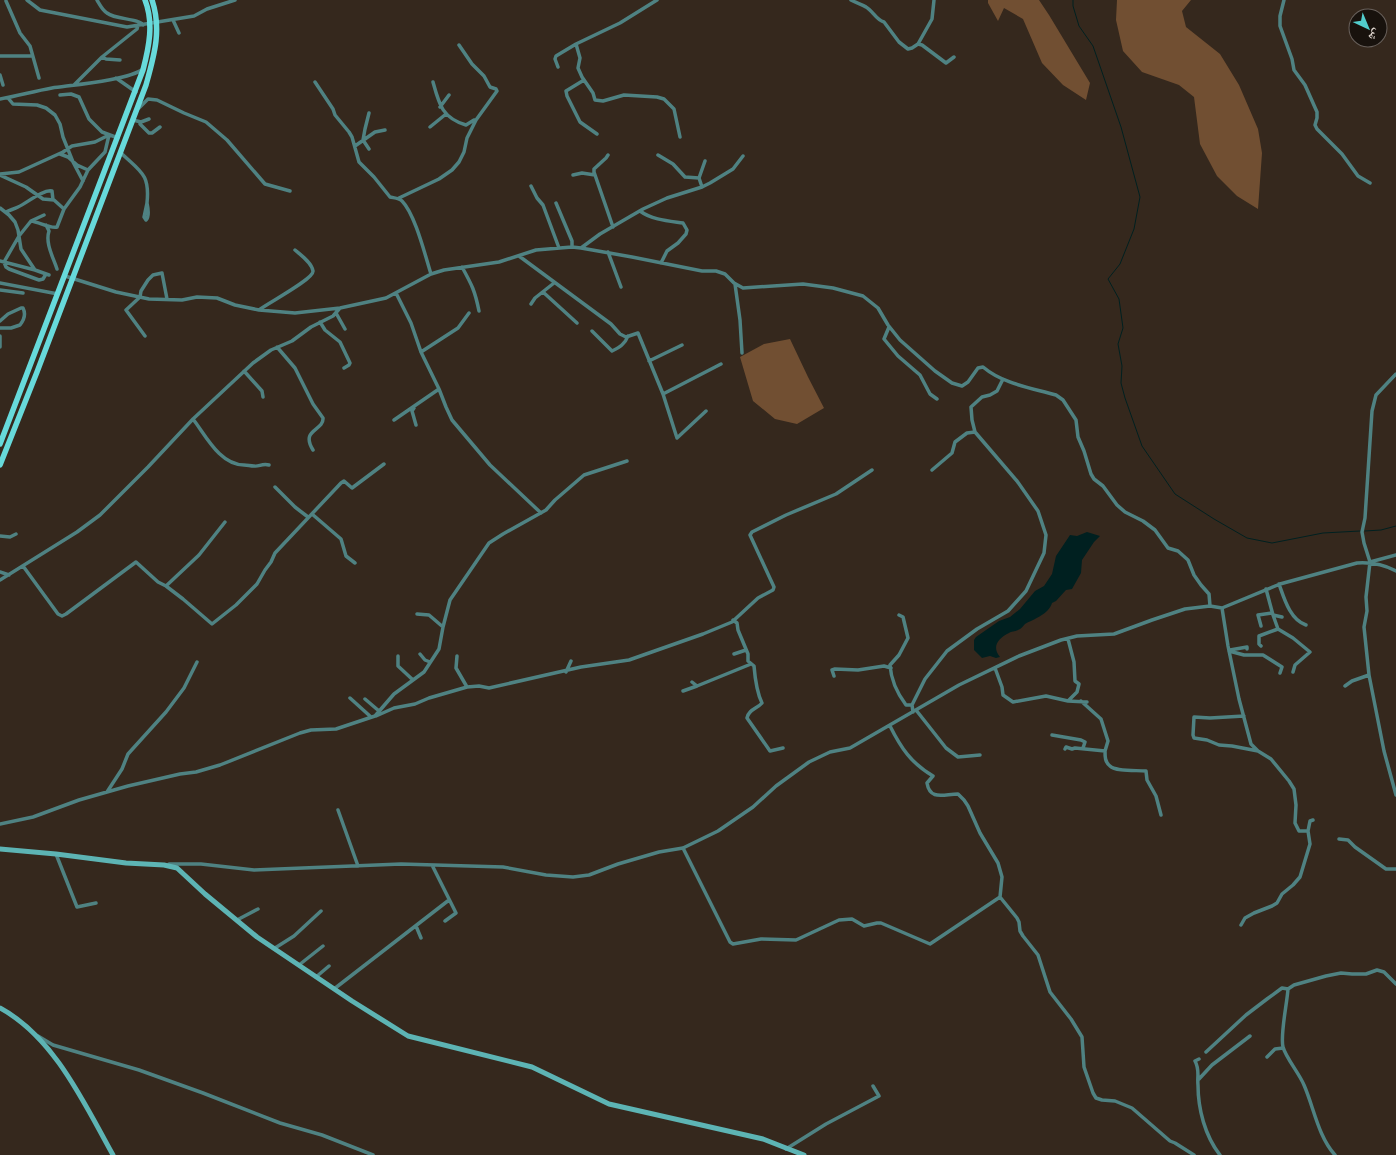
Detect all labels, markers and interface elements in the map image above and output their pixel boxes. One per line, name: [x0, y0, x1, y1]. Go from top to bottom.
north arrow: [1348, 8, 1388, 48]
text: ش: [1365, 25, 1383, 44]

